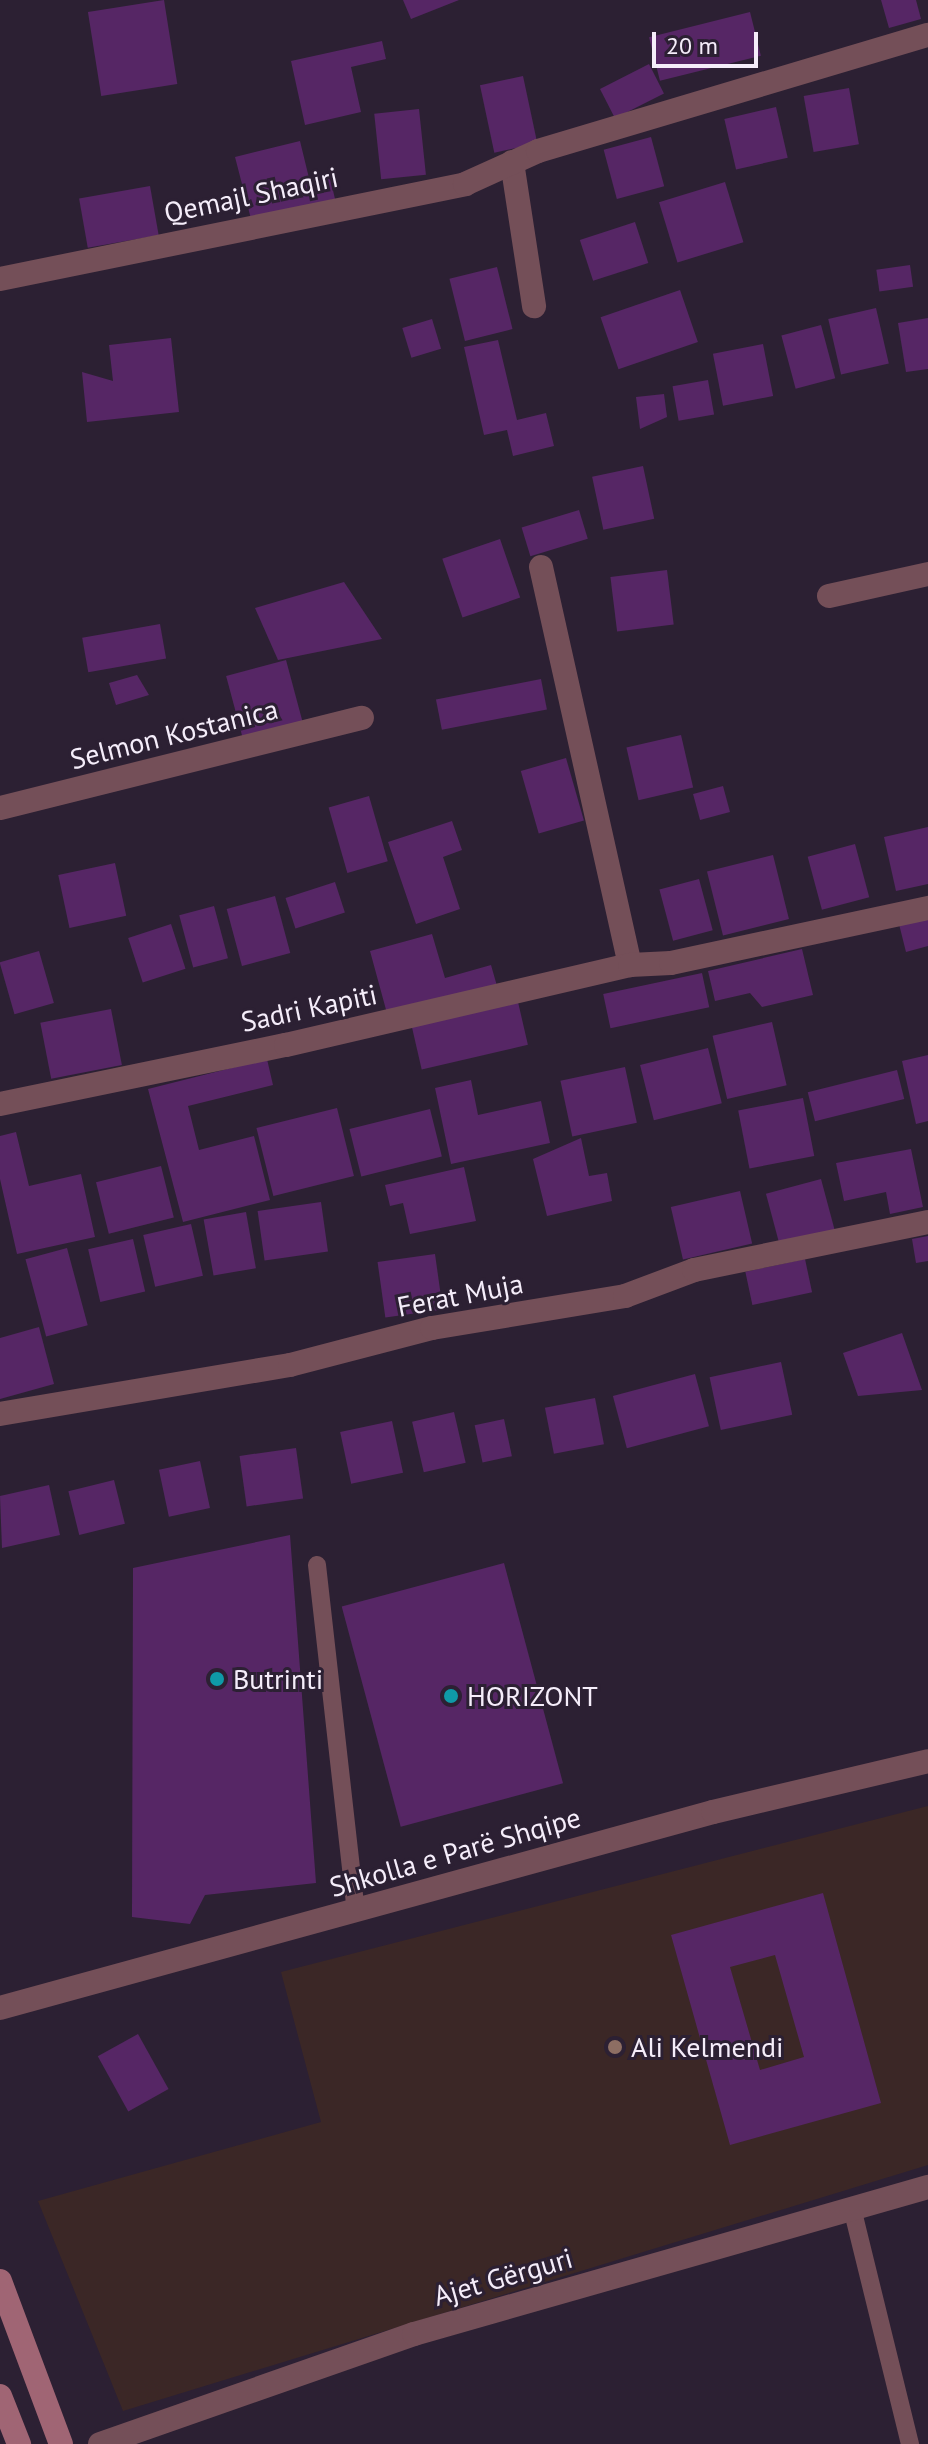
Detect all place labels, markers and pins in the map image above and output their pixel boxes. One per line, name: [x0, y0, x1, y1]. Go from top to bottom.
place label: Butrinti: [233, 1662, 323, 1696]
marker: Butrinti: [208, 1670, 226, 1688]
place label: HORIZONT: [467, 1679, 598, 1713]
marker: HORIZONT: [442, 1687, 460, 1705]
place label: Ali Kelmendi: [631, 2030, 784, 2064]
marker: Ali Kelmendi: [606, 2038, 624, 2056]

